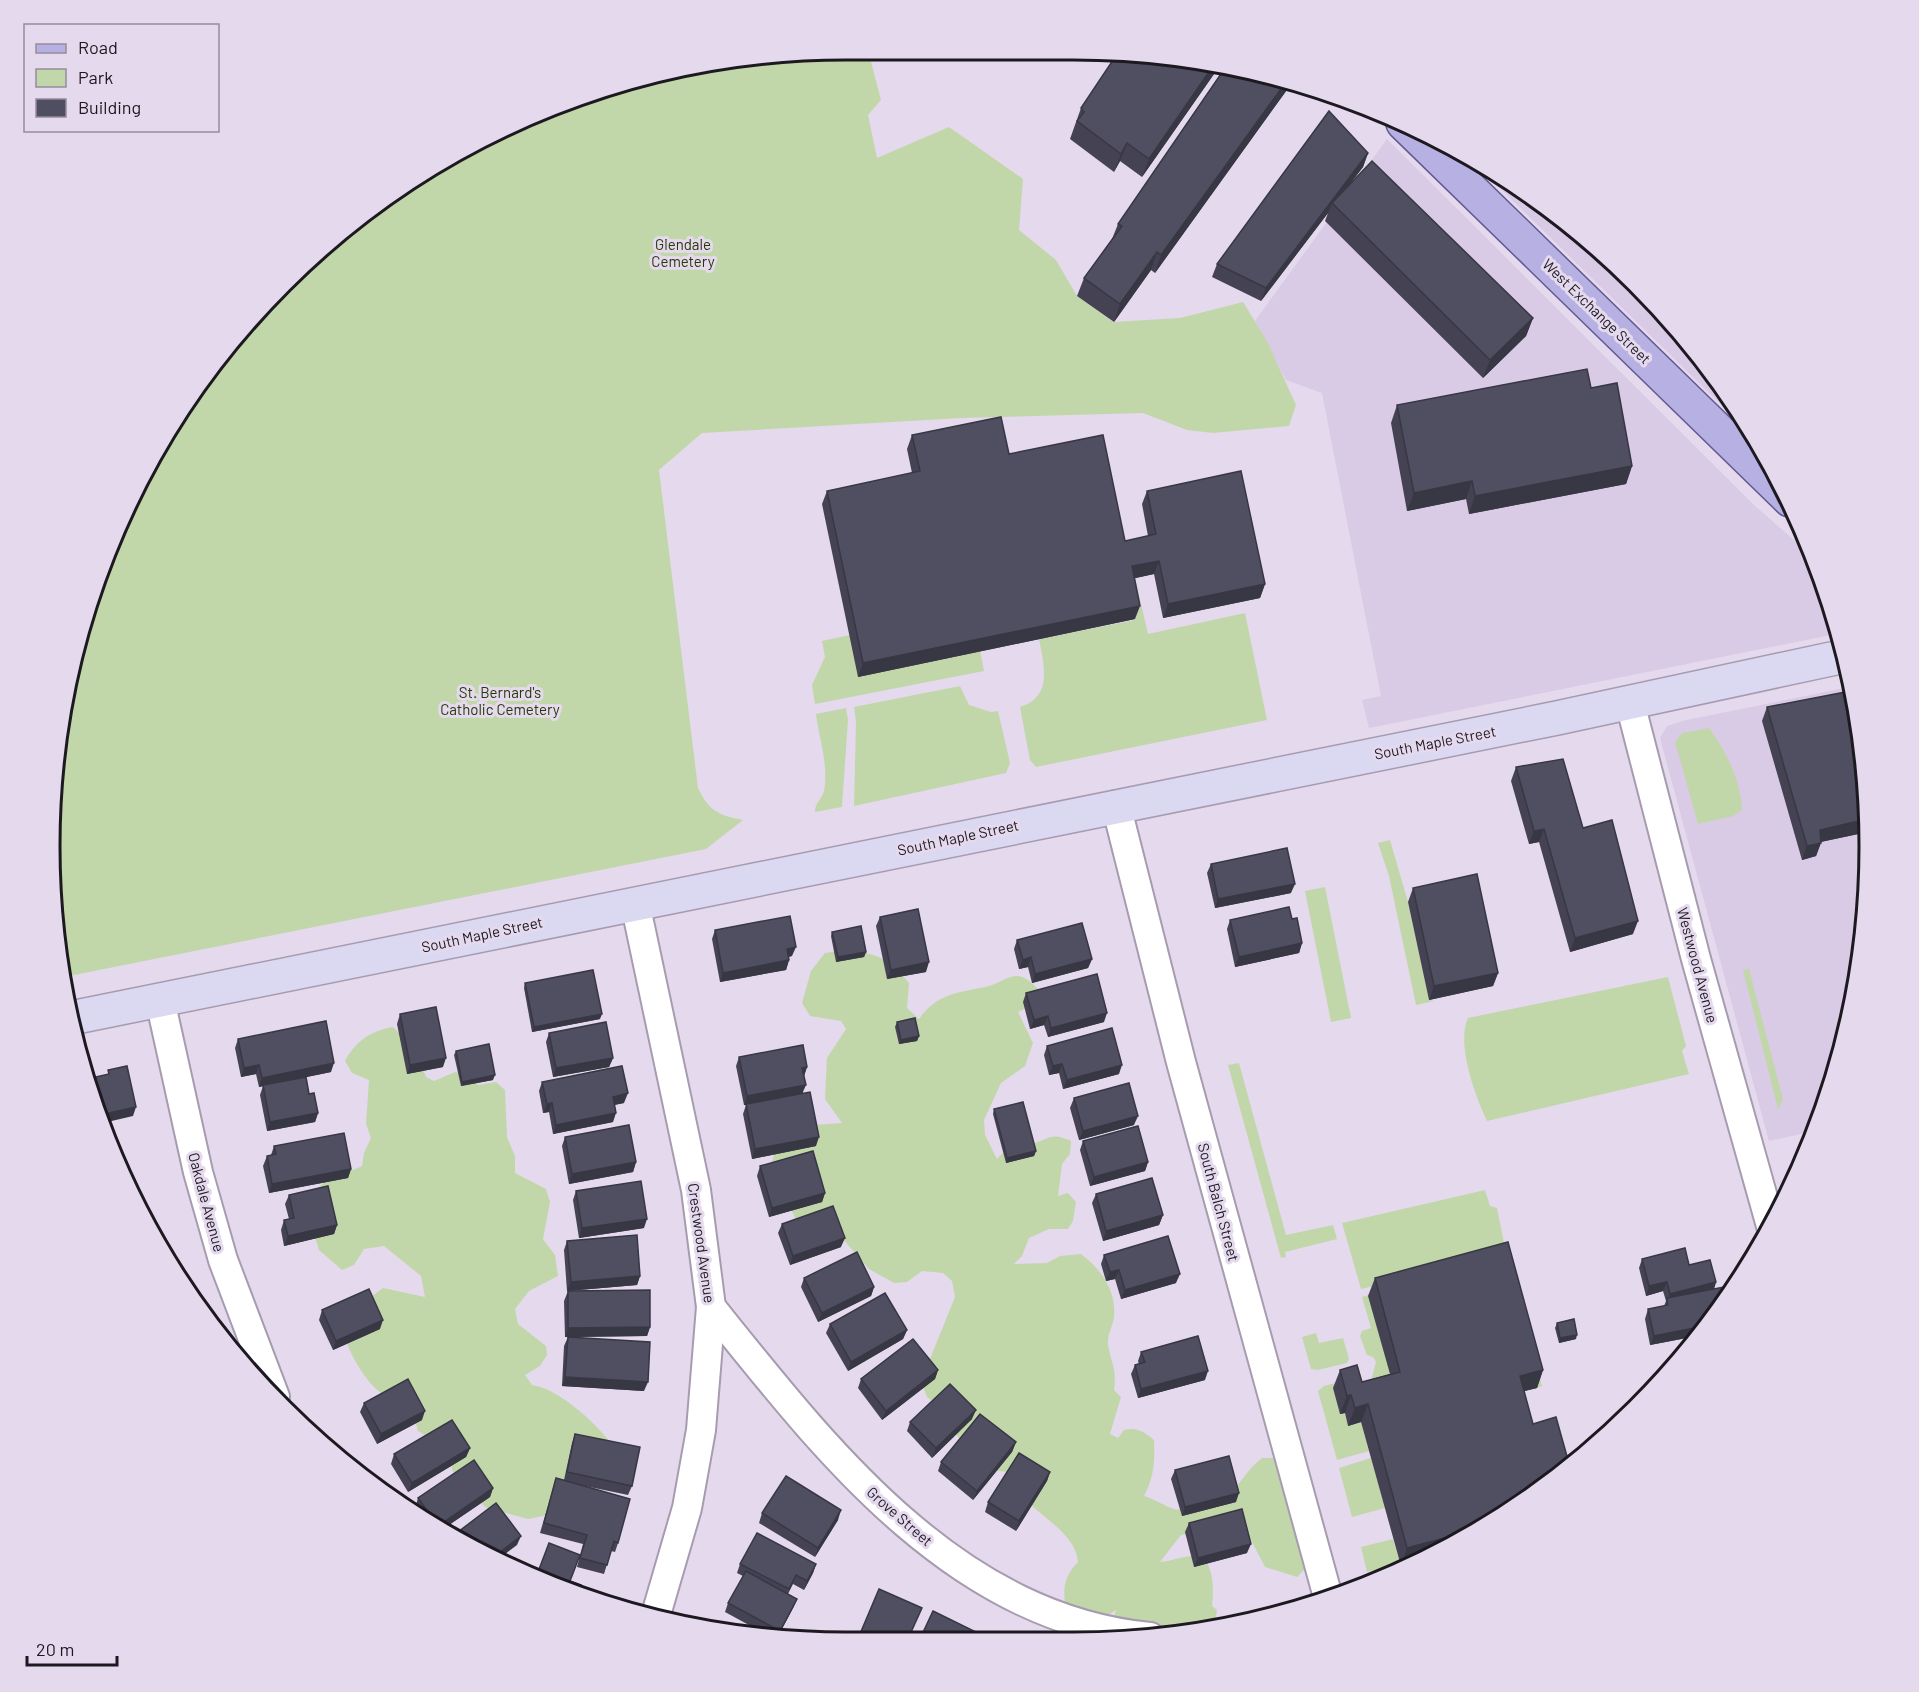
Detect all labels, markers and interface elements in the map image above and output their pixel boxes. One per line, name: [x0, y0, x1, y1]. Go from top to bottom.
legend: [24, 24, 219, 132]
text: Road: [78, 36, 118, 58]
text: Park: [78, 66, 113, 88]
text: Building: [78, 96, 141, 118]
park label: Glendale Cemetery: [651, 235, 715, 270]
street label: West Exchange Street: [1539, 255, 1655, 367]
park label: St. Bernard's Catholic Cemetery: [440, 683, 560, 718]
street label: South Maple Street: [1373, 721, 1497, 763]
street label: South Maple Street: [896, 815, 1020, 859]
street label: Westwood Avenue: [1674, 905, 1722, 1025]
street label: South Maple Street: [420, 912, 544, 956]
street label: South Balch Street: [1195, 1141, 1243, 1263]
street label: Oakdale Avenue: [185, 1150, 229, 1254]
street label: Crestwood Avenue: [685, 1182, 719, 1304]
street label: Grove Street: [863, 1483, 937, 1549]
scale bar: [27, 1629, 117, 1667]
text: 20 m: [36, 1638, 74, 1660]

